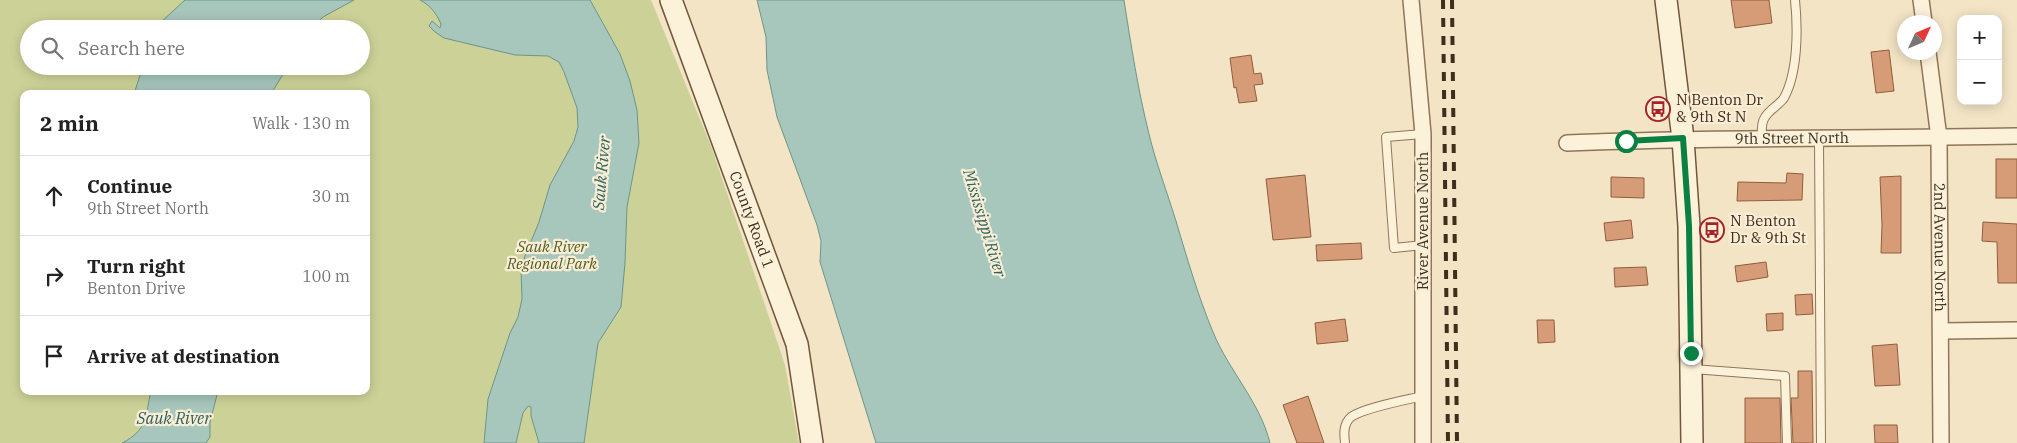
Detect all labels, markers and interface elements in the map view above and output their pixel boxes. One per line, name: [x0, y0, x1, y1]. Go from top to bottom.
north arrow: [1897, 15, 1942, 60]
map controls: [1957, 15, 2002, 105]
button: +: [1957, 15, 2002, 60]
search box: [20, 20, 370, 75]
icon: search: [38, 34, 66, 62]
text: Search here: [78, 36, 185, 60]
button: −: [1957, 60, 2002, 105]
place label: N Benton Dr & 9th St N: [1676, 90, 1763, 126]
bus stop icon: N Benton Dr & 9th St N: [1645, 96, 1671, 122]
text: 2 min: [40, 109, 99, 137]
text: Walk · 130 m: [252, 113, 350, 133]
street label: 9th Street North: [1735, 128, 1849, 148]
route start: [1615, 130, 1638, 153]
water label: Sauk River: [588, 134, 614, 212]
street label: River Avenue North: [1413, 152, 1432, 290]
water label: Mississippi River: [959, 166, 1011, 280]
street label: County Road 1: [725, 168, 778, 271]
text: Continue: [87, 174, 172, 198]
icon: ahead: [40, 182, 68, 210]
street label: 2nd Avenue North: [1930, 183, 1950, 312]
text: 30 m: [312, 186, 350, 206]
text: 9th Street North: [87, 198, 209, 218]
place label: N Benton Dr & 9th St: [1730, 211, 1806, 247]
bus stop icon: N Benton Dr & 9th St: [1699, 217, 1725, 243]
park label: Sauk River Regional Park: [506, 237, 597, 273]
text: Turn right: [87, 254, 185, 278]
icon: right: [40, 262, 68, 290]
text: 100 m: [302, 266, 350, 286]
text: Benton Drive: [87, 278, 186, 298]
icon: arrive: [40, 342, 68, 370]
route end: [1680, 342, 1703, 365]
text: Arrive at destination: [87, 344, 280, 368]
water label: Sauk River: [136, 408, 212, 428]

